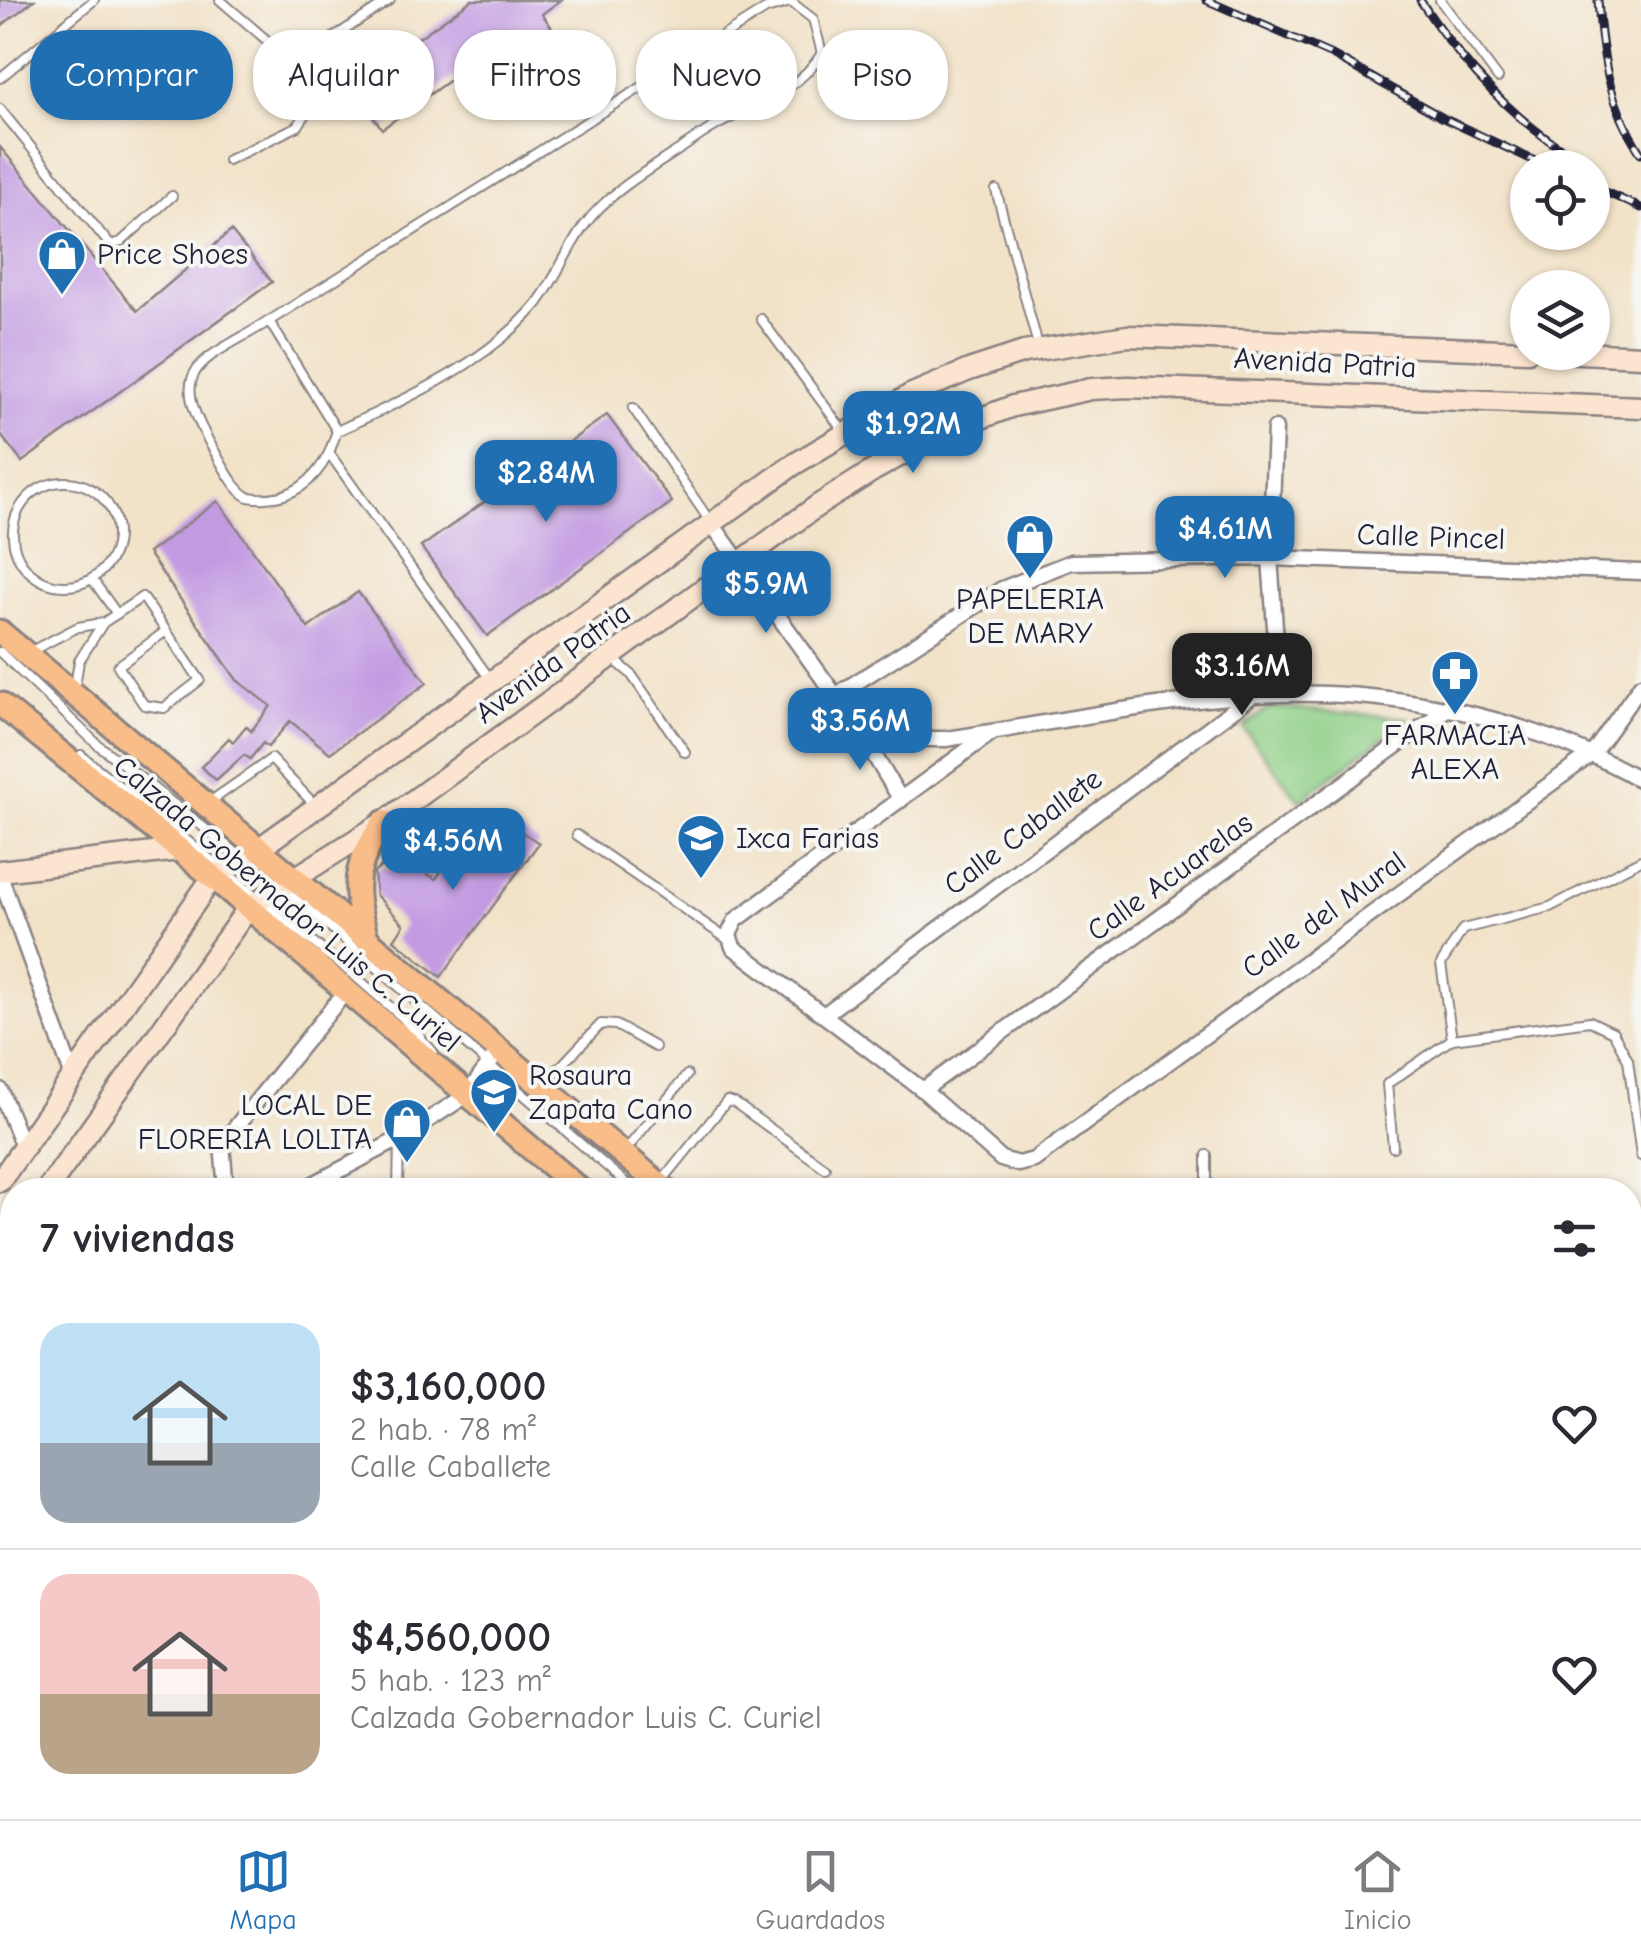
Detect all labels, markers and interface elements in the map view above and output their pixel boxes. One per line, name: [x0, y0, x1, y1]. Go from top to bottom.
chip: Comprar: [30, 30, 233, 120]
chip: Alquilar: [253, 30, 434, 120]
chip: Filtros: [454, 30, 616, 120]
chip: Nuevo: [636, 30, 797, 120]
chip: Piso: [817, 30, 948, 120]
map controls: [1510, 150, 1610, 370]
button: locate: [1510, 150, 1610, 250]
shop icon: Price Shoes: [36, 228, 88, 296]
place label: Price Shoes: [97, 237, 248, 272]
button: layers: [1510, 270, 1610, 370]
street label: Avenida Patria: [1233, 341, 1417, 385]
pin: $1.92M: [832, 391, 994, 476]
text: $1.92M: [865, 405, 961, 442]
pin: $2.84M: [465, 440, 627, 525]
text: $2.84M: [497, 454, 595, 491]
pin: $4.61M: [1144, 496, 1306, 581]
text: $4.61M: [1177, 510, 1273, 547]
shop icon: PAPELERIA DE MARY: [1004, 512, 1056, 580]
street label: Calle Pincel: [1356, 517, 1506, 557]
pin: $5.9M: [696, 551, 836, 636]
text: $5.9M: [724, 565, 808, 602]
place label: PAPELERIA DE MARY: [956, 582, 1104, 651]
street label: Avenida Patria: [469, 595, 637, 731]
pin: $3.16M: [1161, 633, 1323, 718]
text: $3.16M: [1194, 647, 1290, 684]
pharmacy icon: FARMACIA ALEXA: [1429, 648, 1481, 716]
pin: $3.56M: [779, 688, 941, 773]
text: $3.56M: [810, 702, 910, 739]
place label: FARMACIA ALEXA: [1384, 718, 1526, 787]
street label: Calzada Gobernador Luis C. Curiel: [106, 748, 468, 1060]
street label: Calle Caballete: [937, 761, 1109, 903]
street label: Calle Acuarelas: [1081, 805, 1259, 949]
pin: $4.56M: [372, 808, 534, 893]
school or university icon: Ixca Farias: [675, 812, 727, 880]
place label: Ixca Farias: [736, 821, 879, 856]
text: $4.56M: [403, 822, 503, 859]
street label: Calle del Mural: [1235, 844, 1413, 986]
place label: Rosaura Zapata Cano: [529, 1058, 693, 1127]
school or university icon: Rosaura Zapata Cano: [468, 1066, 520, 1134]
place label: LOCAL DE FLORERIA LOLITA: [138, 1088, 372, 1157]
shop icon: LOCAL DE FLORERIA LOLITA: [381, 1096, 433, 1164]
icon: filters: [1547, 1211, 1602, 1266]
text: 7 viviendas: [40, 1214, 235, 1263]
text: $3,160,000: [350, 1362, 547, 1411]
icon: home: [120, 1363, 240, 1483]
icon: heart: [1547, 1396, 1602, 1451]
text: 2 hab. · 78 m²: [350, 1411, 536, 1448]
text: Calle Caballete: [350, 1448, 551, 1485]
text: $4,560,000: [350, 1613, 551, 1662]
icon: home: [120, 1614, 240, 1734]
icon: heart: [1547, 1647, 1602, 1702]
text: 5 hab. · 123 m²: [350, 1662, 551, 1699]
text: Calzada Gobernador Luis C. Curiel: [350, 1699, 822, 1736]
tab: Mapa: [229, 1844, 297, 1936]
tab: Guardados: [756, 1844, 885, 1936]
tab: Inicio: [1344, 1844, 1412, 1936]

